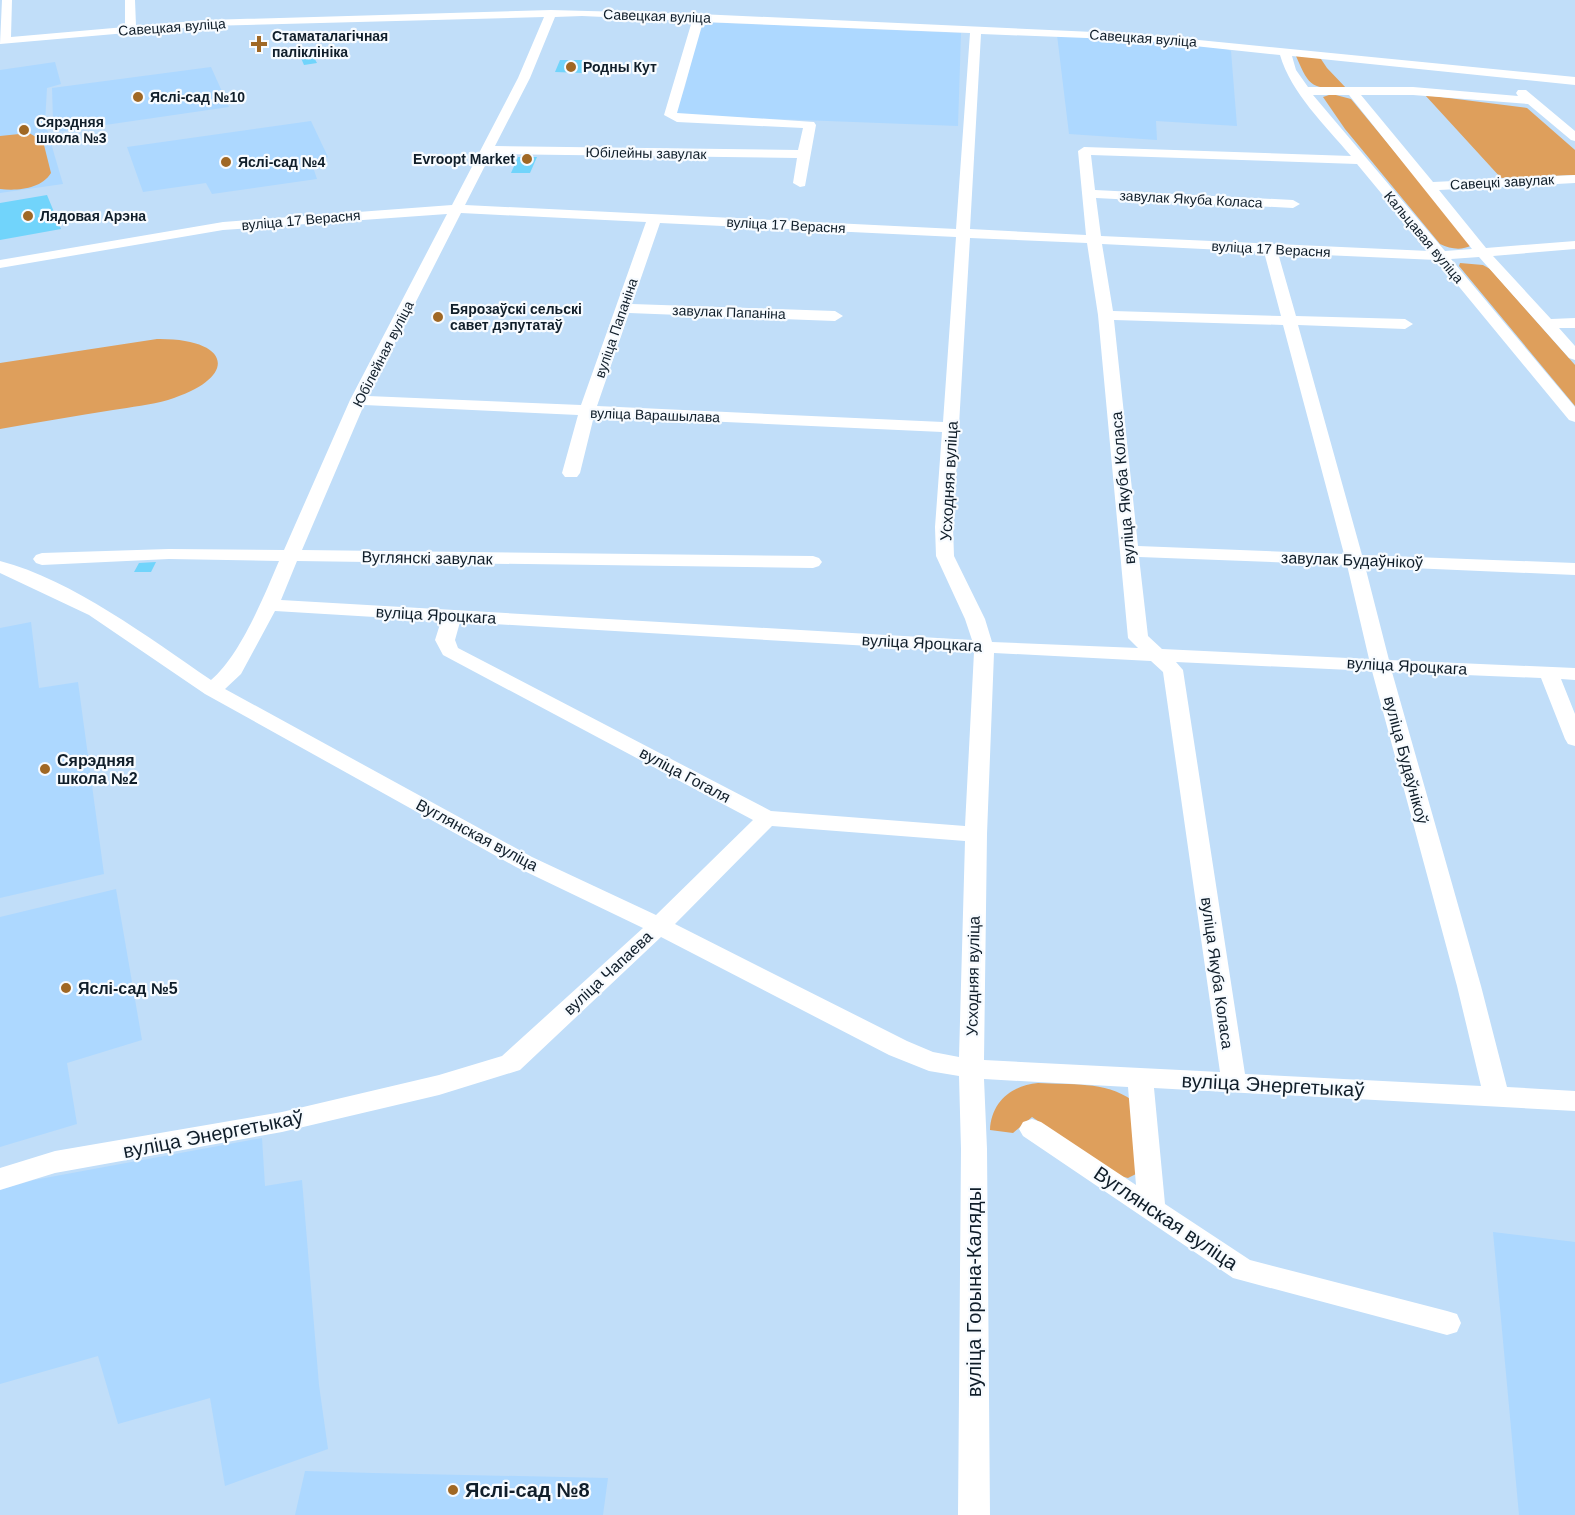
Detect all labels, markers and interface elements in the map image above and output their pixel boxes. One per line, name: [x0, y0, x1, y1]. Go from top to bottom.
street label: Савецкая вуліца: [603, 6, 711, 26]
street label: Савецкая вуліца: [118, 15, 227, 39]
street label: Савецкая вуліца: [1089, 26, 1198, 50]
place label: Стаматалагічная паліклініка: [272, 28, 388, 60]
marker: Стаматалагічная паліклініка: [250, 35, 268, 53]
place label: Родны Кут: [583, 59, 657, 75]
marker: Родны Кут: [564, 60, 578, 74]
place label: Яслі-сад №10: [150, 89, 245, 105]
marker: Яслі-сад №10: [131, 90, 145, 104]
place label: Сярэдняя школа №3: [36, 114, 107, 146]
marker: Сярэдняя школа №3: [17, 123, 31, 137]
street label: Юбілейны завулак: [585, 144, 707, 162]
place label: Evroopt Market: [413, 151, 515, 167]
marker: Evroopt Market: [520, 152, 534, 166]
place label: Яслі-сад №4: [238, 154, 325, 170]
marker: Яслі-сад №4: [219, 155, 233, 169]
street label: Савецкі завулак: [1449, 171, 1555, 193]
street label: завулак Якуба Коласа: [1119, 187, 1263, 211]
street label: Кальцавая вуліца: [1381, 188, 1467, 286]
street label: вуліца 17 Верасня: [241, 207, 361, 233]
place label: Лядовая Арэна: [40, 208, 146, 224]
marker: Лядовая Арэна: [21, 209, 35, 223]
street label: вуліца 17 Верасня: [726, 214, 846, 236]
street label: вуліца 17 Верасня: [1211, 238, 1331, 260]
street label: вуліца Папаніна: [591, 276, 641, 380]
street label: Юбілейная вуліца: [349, 298, 417, 410]
place label: Бярозаўскі сельскі савет дэпутатаў: [450, 301, 582, 333]
street label: завулак Папаніна: [672, 302, 786, 322]
marker: Бярозаўскі сельскі савет дэпутатаў: [431, 310, 445, 324]
street label: вуліца Варашылава: [590, 405, 720, 425]
street label: вуліца Якуба Коласа: [1108, 411, 1138, 565]
street label: Усходняя вуліца: [937, 420, 961, 541]
street label: Вуглянскі завулак: [361, 548, 494, 568]
street label: завулак Будаўнікоў: [1281, 549, 1423, 571]
street label: вуліца Яроцкага: [375, 603, 497, 627]
street label: вуліца Яроцкага: [861, 631, 983, 655]
street label: вуліца Яроцкага: [1346, 654, 1468, 678]
street label: вуліца Будаўнікоў: [1381, 694, 1431, 826]
street label: вуліца Гогаля: [637, 744, 733, 806]
place label: Сярэдняя школа №2: [57, 752, 138, 787]
marker: Сярэдняя школа №2: [38, 762, 52, 776]
street label: Вуглянская вуліца: [413, 796, 541, 874]
street label: вуліца Якуба Коласа: [1198, 896, 1236, 1050]
street label: Усходняя вуліца: [963, 916, 983, 1036]
street label: вуліца Чапаева: [560, 928, 656, 1018]
place label: Яслі-сад №5: [78, 980, 178, 997]
marker: Яслі-сад №5: [59, 981, 73, 995]
street label: вуліца Энергетыкаў: [1181, 1069, 1365, 1101]
street label: вуліца Энергетыкаў: [121, 1106, 305, 1162]
street label: Вуглянская вуліца: [1090, 1162, 1243, 1275]
street label: вуліца Горына-Каляды: [963, 1187, 985, 1397]
place label: Яслі-сад №8: [465, 1479, 590, 1501]
marker: Яслі-сад №8: [446, 1483, 460, 1497]

